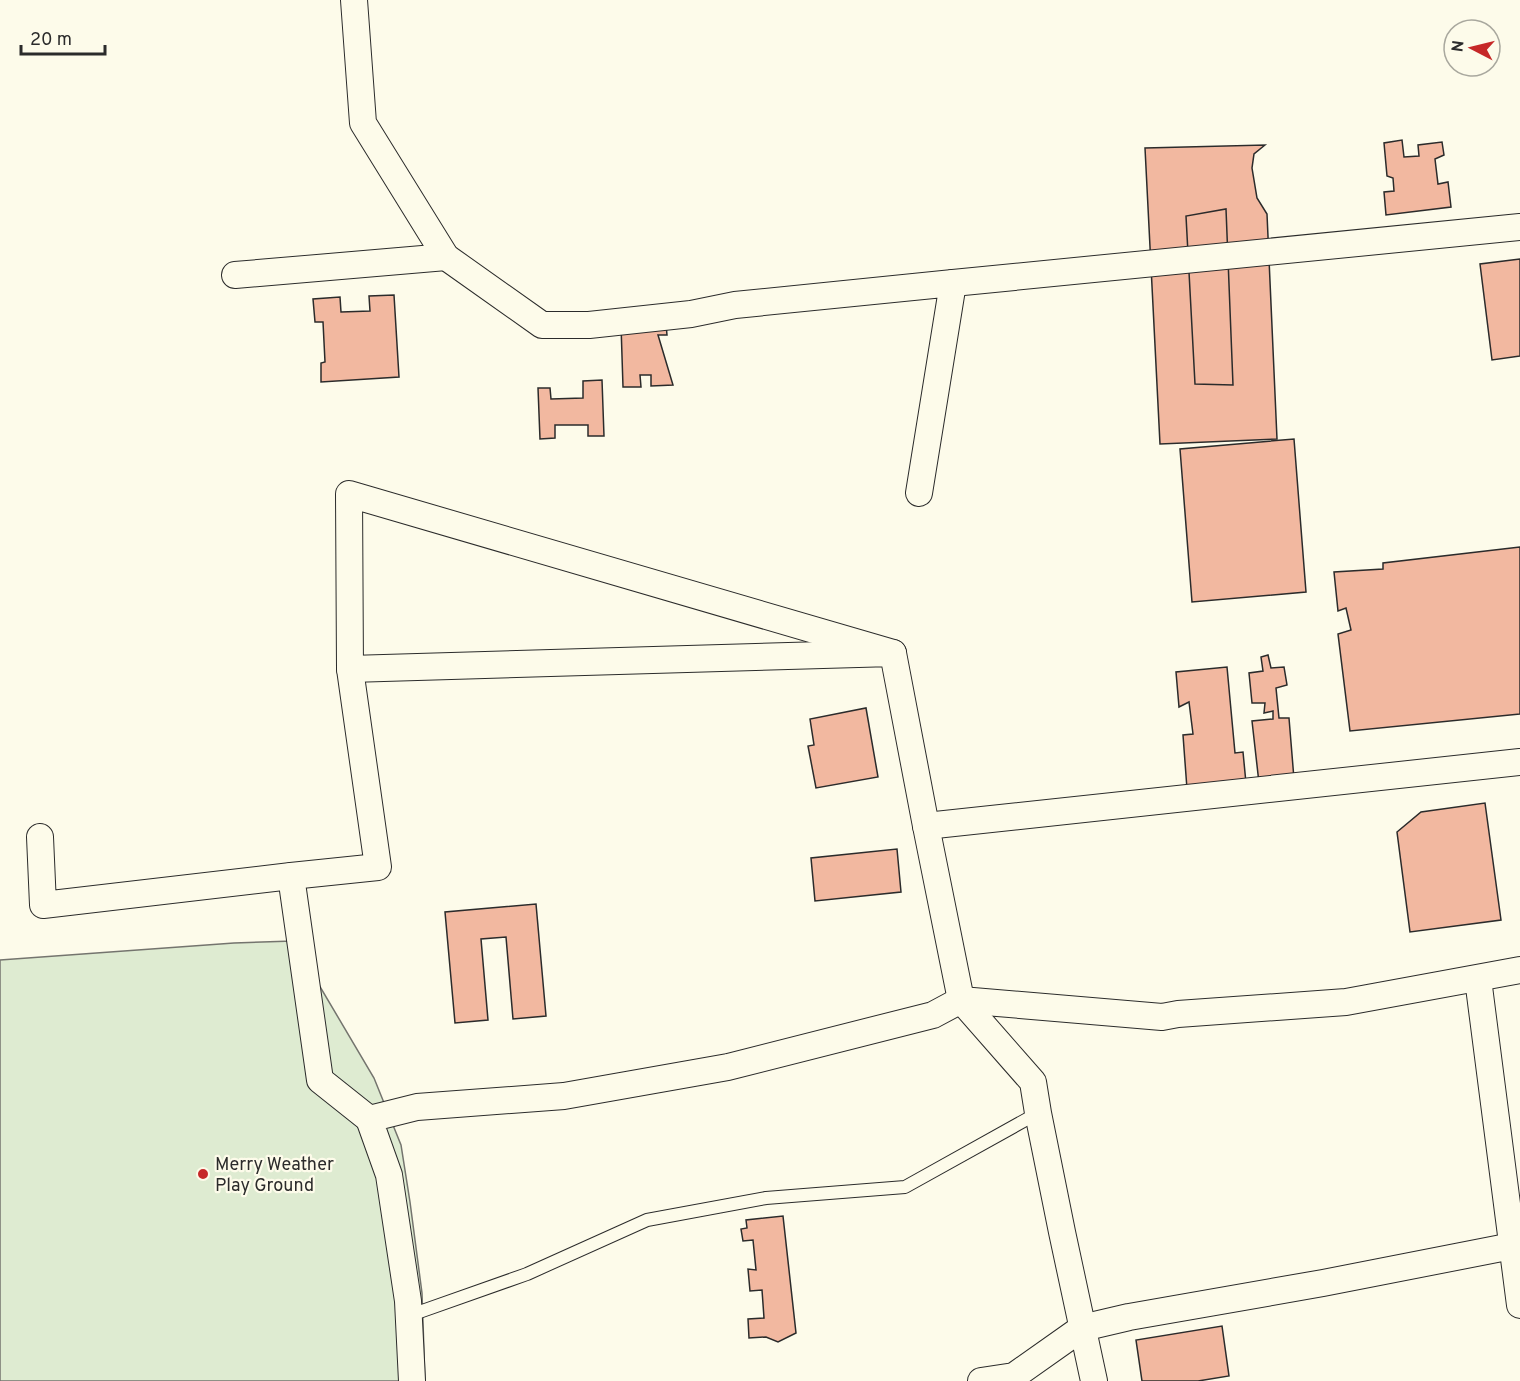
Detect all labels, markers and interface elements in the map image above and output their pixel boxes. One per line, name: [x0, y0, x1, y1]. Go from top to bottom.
scale bar: [21, 18, 105, 56]
north arrow: [1442, 18, 1502, 78]
text: 20 m: [30, 29, 72, 52]
text: N: [1448, 39, 1470, 53]
place label: Merry Weather Play Ground: [215, 1154, 334, 1198]
marker: Merry Weather Play Ground: [196, 1167, 210, 1181]

